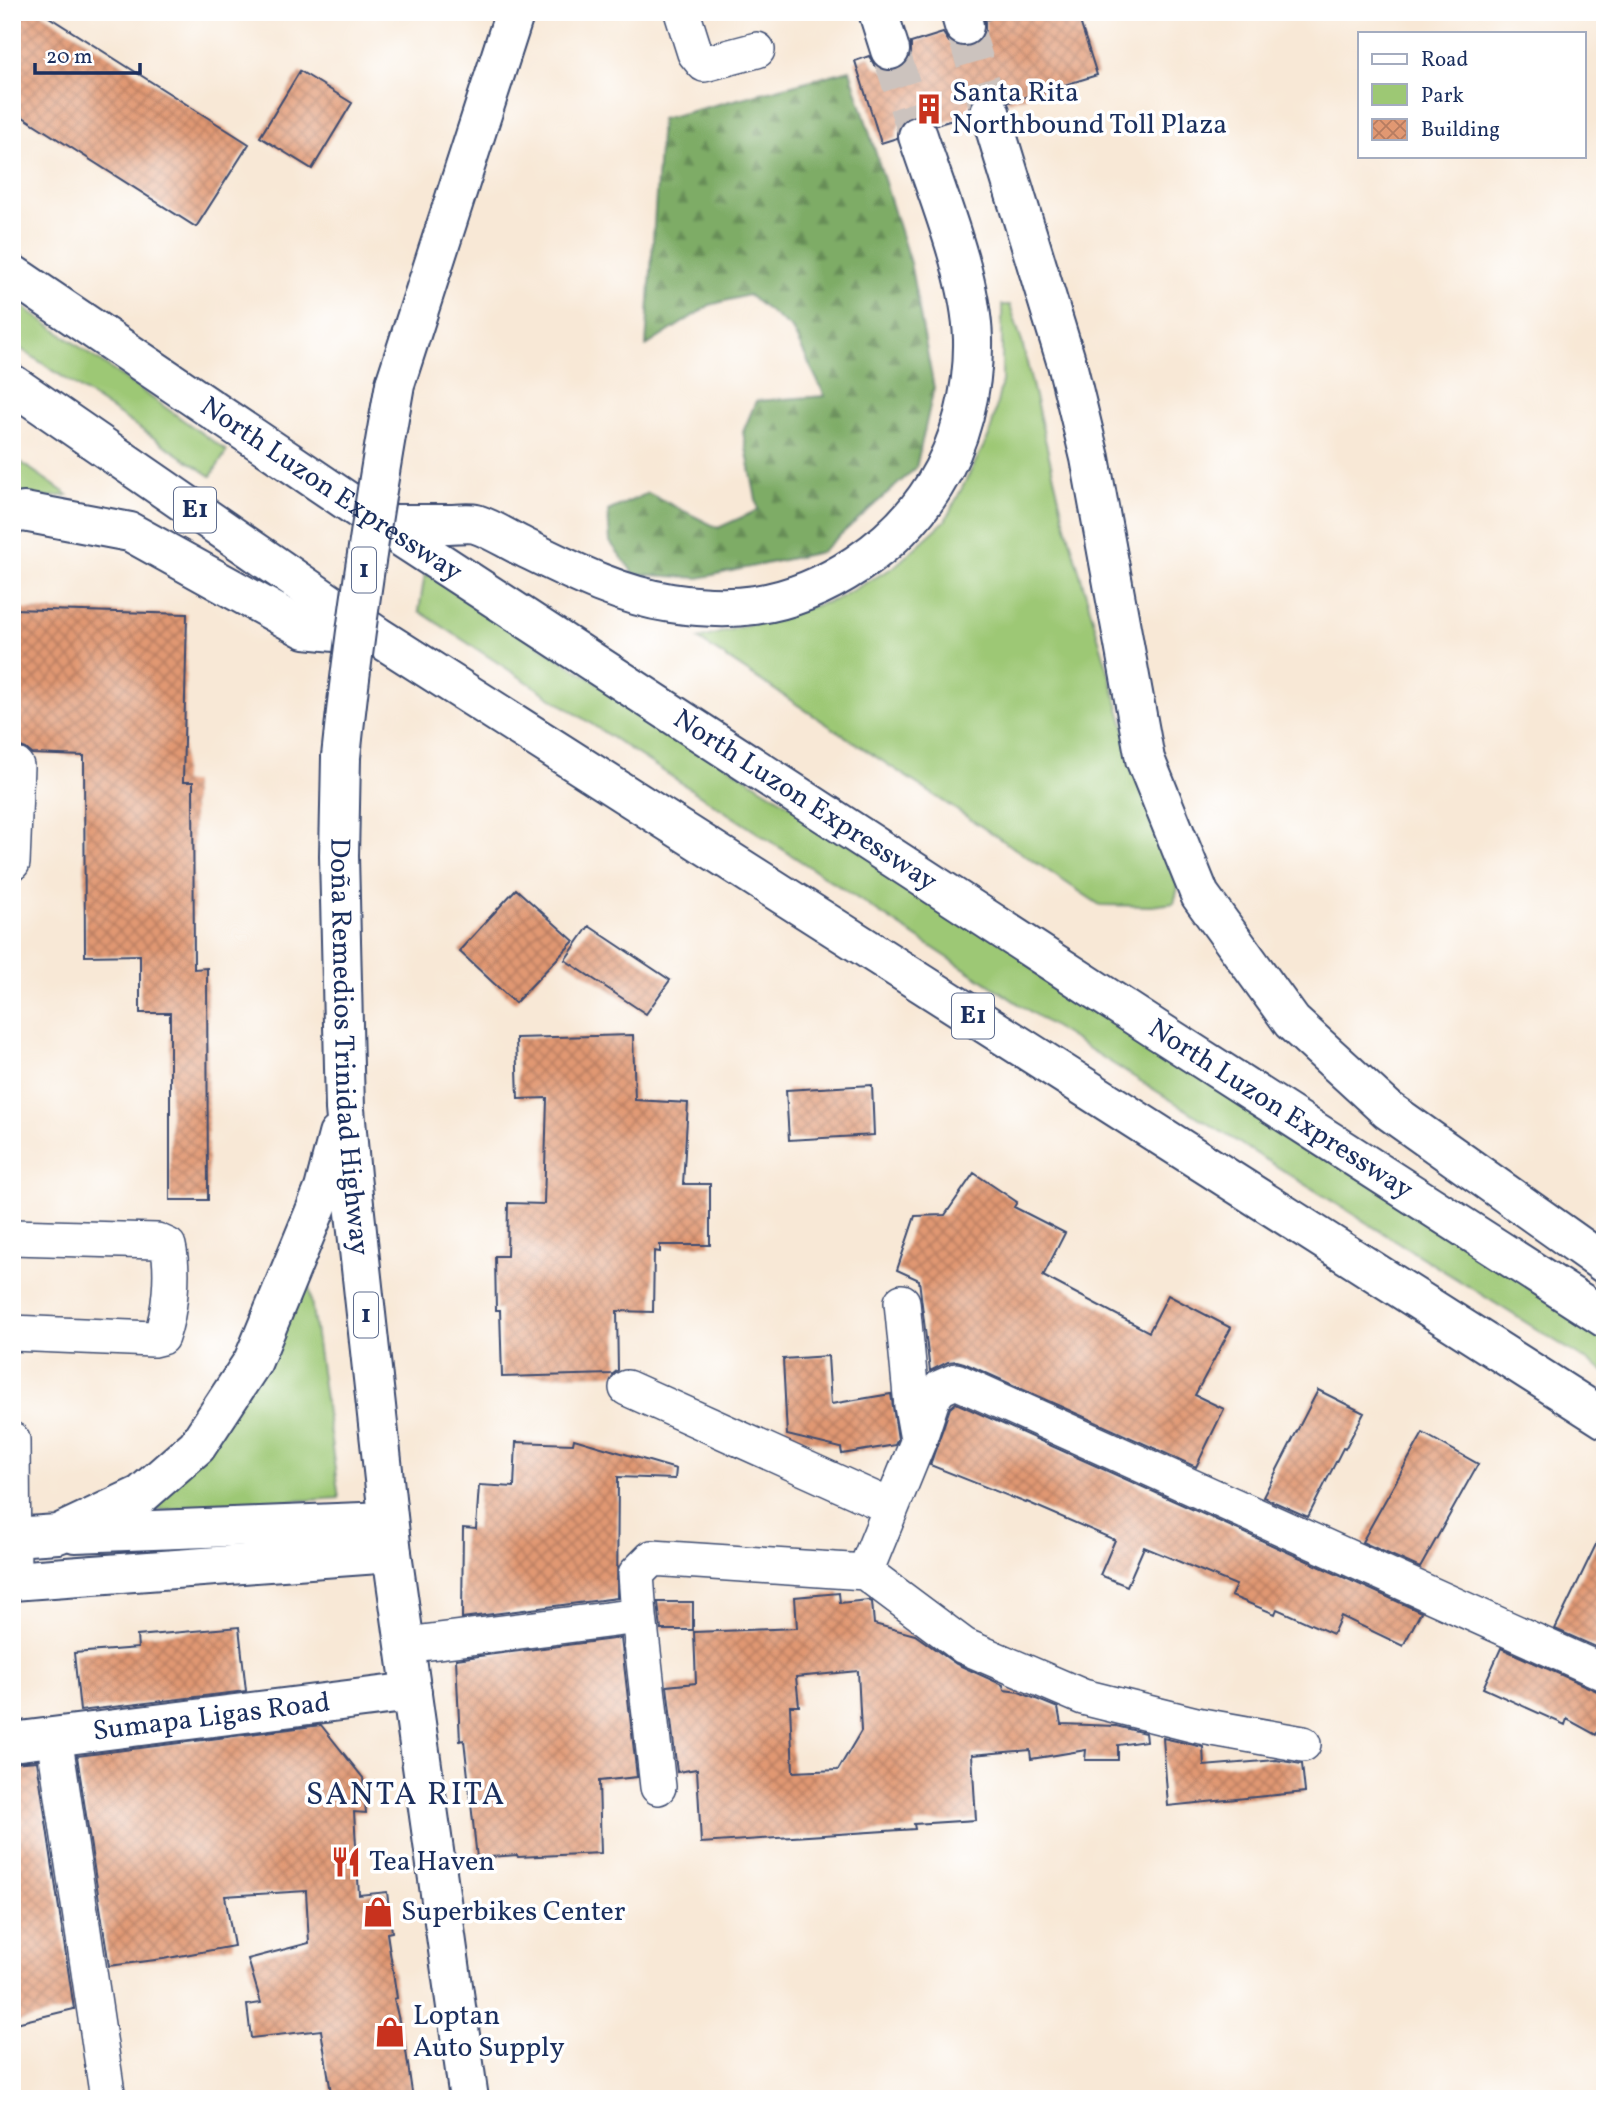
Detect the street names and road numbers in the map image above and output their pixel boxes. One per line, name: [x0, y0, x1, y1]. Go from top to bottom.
street label: North Luzon Expressway: [192, 387, 470, 591]
road number: E1: [174, 488, 216, 532]
road number: 1: [352, 548, 376, 592]
street label: North Luzon Expressway: [665, 700, 945, 901]
street label: Doña Remedios Trinidad Highway: [319, 837, 379, 1258]
road number: E1: [952, 993, 994, 1038]
street label: North Luzon Expressway: [1140, 1010, 1421, 1209]
road number: 1: [354, 1292, 378, 1338]
street label: Sumapa Ligas Road: [91, 1683, 332, 1751]

